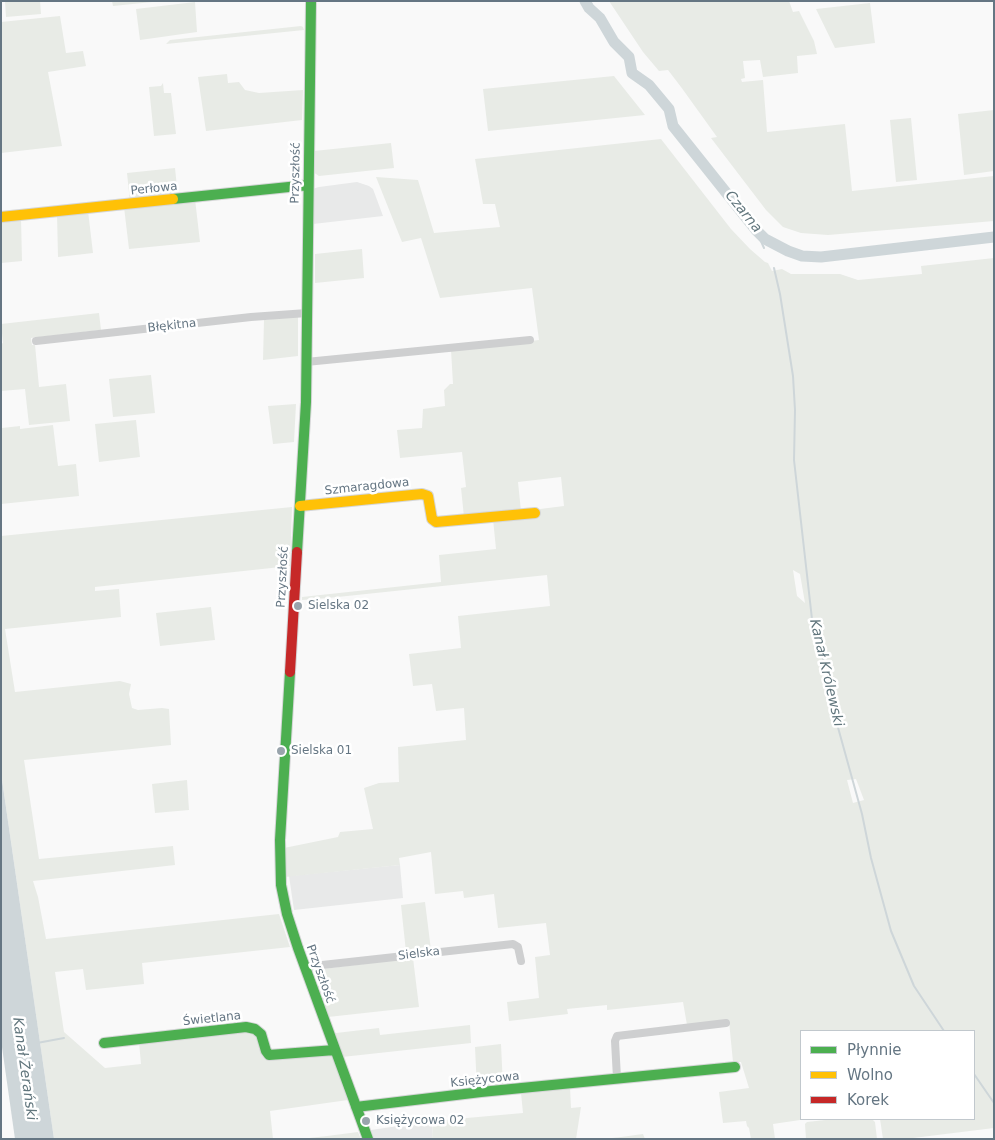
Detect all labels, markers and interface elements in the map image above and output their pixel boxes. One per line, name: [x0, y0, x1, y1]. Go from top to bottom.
street label: Przyszłość: [288, 142, 304, 204]
street label: Perłowa: [130, 179, 178, 199]
water label: Czarna: [721, 188, 765, 236]
street label: Błękitna: [147, 316, 197, 336]
street label: Szmaragdowa: [324, 475, 410, 499]
street label: Przyszłość: [274, 546, 292, 608]
place label: Sielska 02: [308, 599, 369, 613]
marker: Sielska 02: [292, 600, 304, 612]
water label: Kanał Królewski: [805, 618, 847, 728]
place label: Sielska 01: [291, 744, 352, 758]
marker: Sielska 01: [275, 745, 287, 757]
street label: Przyszłość: [303, 943, 337, 1005]
street label: Sielska: [397, 944, 441, 964]
street label: Świetlana: [182, 1009, 242, 1029]
water label: Kanał Żerański: [8, 1016, 40, 1122]
legend: [800, 1030, 975, 1120]
text: Płynnie: [847, 1041, 902, 1059]
text: Wolno: [847, 1066, 893, 1084]
street label: Księżycowa: [450, 1069, 520, 1091]
text: Korek: [847, 1091, 889, 1109]
place label: Księżycowa 02: [376, 1114, 464, 1128]
marker: Księżycowa 02: [360, 1115, 372, 1127]

